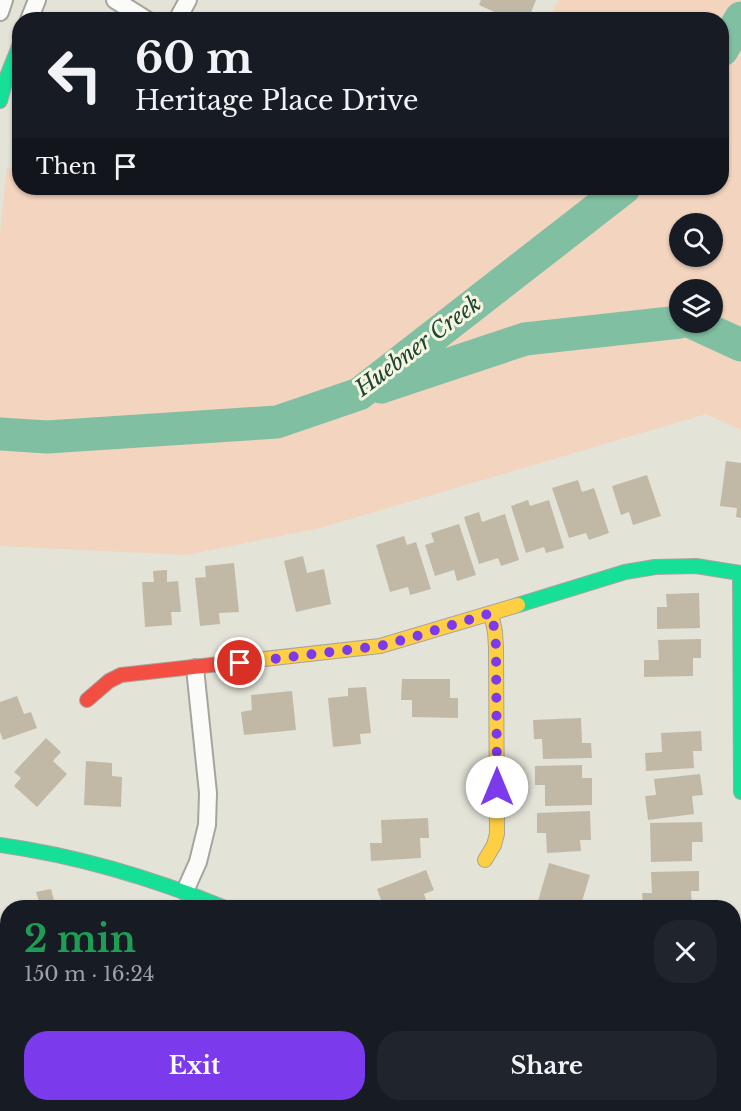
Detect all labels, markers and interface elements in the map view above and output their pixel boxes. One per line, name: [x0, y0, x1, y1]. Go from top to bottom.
text: 60 m: [135, 32, 253, 84]
icon: left: [36, 36, 114, 114]
text: Heritage Place Drive: [135, 84, 418, 117]
icon: arrive: [109, 150, 142, 183]
text: Then: [36, 153, 97, 180]
map controls: [669, 213, 723, 333]
button: search: [669, 213, 723, 267]
button: layers: [669, 279, 723, 333]
water label: Huebner Creek: [349, 290, 486, 403]
pin: [214, 637, 265, 688]
icon: arrive: [223, 646, 256, 679]
position arrow: [465, 755, 529, 819]
text: 2 min: [24, 917, 136, 962]
button: close: [654, 920, 717, 983]
text: 150 m · 16:24: [24, 962, 154, 986]
button: Exit: [24, 1031, 365, 1100]
button: Share: [377, 1031, 717, 1100]

